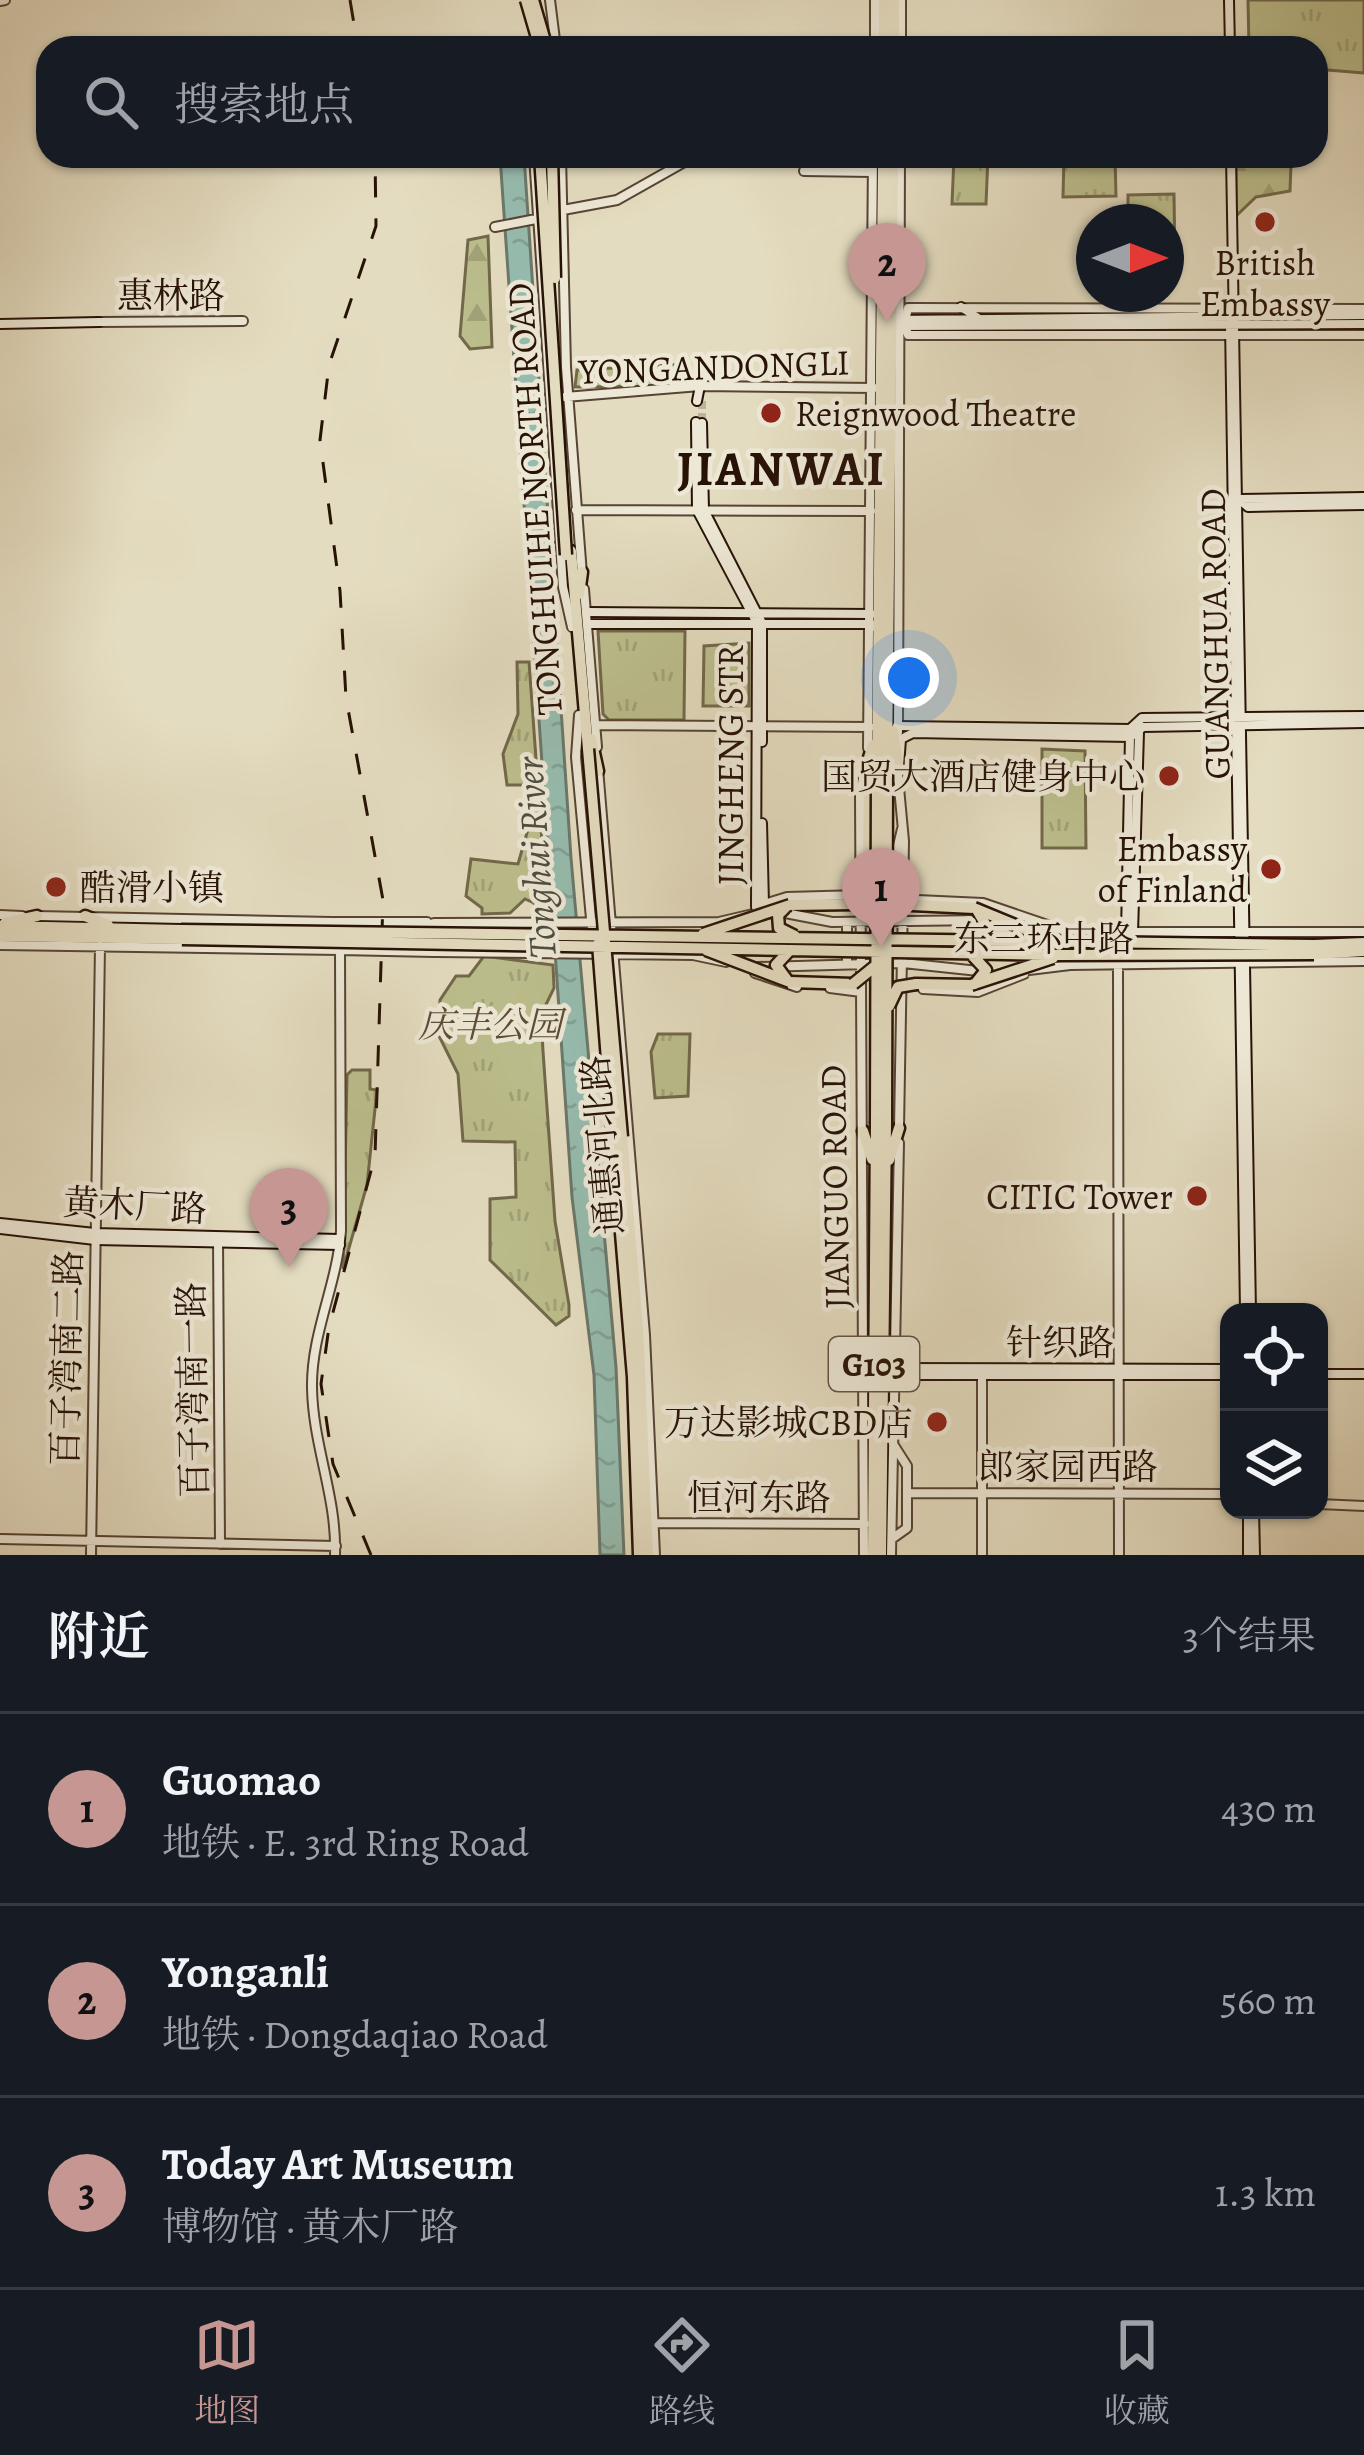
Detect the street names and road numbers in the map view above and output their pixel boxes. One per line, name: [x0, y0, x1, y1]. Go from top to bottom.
street label: 惠林路: [117, 271, 225, 320]
street label: TONGHUIHE NORTH ROAD: [495, 281, 574, 717]
street label: YONGANDONGLI: [577, 337, 850, 396]
street label: GUANGHUA ROAD: [1187, 488, 1242, 780]
street label: JINGHENG STR: [706, 645, 755, 885]
street label: 东三环中路: [954, 914, 1134, 963]
street label: 通惠河北路: [570, 1053, 635, 1237]
street label: JIANGUO ROAD: [808, 1065, 861, 1309]
street label: 黄木厂路: [62, 1177, 208, 1234]
street label: 百子湾南二路: [40, 1250, 93, 1466]
street label: 百子湾南一路: [166, 1282, 219, 1498]
street label: 针织路: [1006, 1318, 1114, 1367]
road number: G103: [829, 1337, 919, 1391]
street label: 郎家园西路: [978, 1442, 1158, 1491]
street label: 恒河东路: [687, 1473, 831, 1522]

